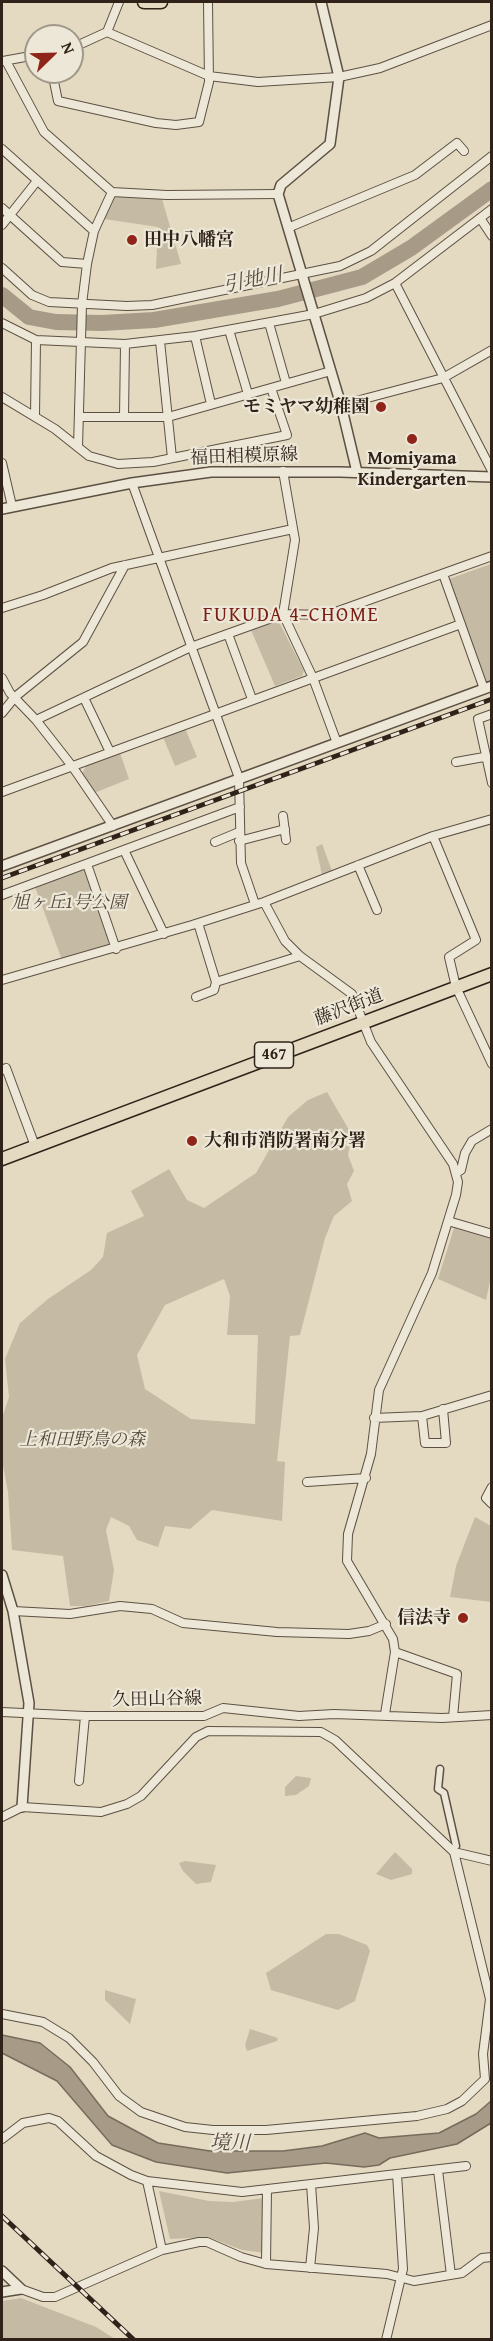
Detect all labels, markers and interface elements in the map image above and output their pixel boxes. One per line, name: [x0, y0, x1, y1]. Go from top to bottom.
north arrow: [24, 24, 84, 84]
text: N: [56, 38, 82, 57]
place label: 田中八幡宮: [144, 229, 234, 251]
marker: 田中八幡宮: [125, 233, 139, 247]
water label: 引地川: [221, 263, 285, 299]
place label: モミヤマ幼稚園: [243, 396, 369, 418]
marker: モミヤマ幼稚園: [374, 400, 388, 414]
marker: Momiyama Kindergarten: [405, 432, 419, 446]
street label: 福田相模原線: [190, 444, 298, 470]
place label: Momiyama Kindergarten: [358, 448, 466, 490]
district label: FUKUDA 4-CHOME: [203, 604, 379, 628]
park label: 旭ヶ丘1号公園: [11, 892, 127, 914]
street label: 藤沢街道: [312, 985, 386, 1031]
road number: 467: [254, 1042, 294, 1068]
place label: 大和市消防署南分署: [204, 1130, 366, 1152]
marker: 大和市消防署南分署: [185, 1134, 199, 1148]
park label: 上和田野鳥の森: [19, 1429, 145, 1451]
place label: 信法寺: [397, 1607, 451, 1629]
marker: 信法寺: [456, 1611, 470, 1625]
street label: 久田山谷線: [112, 1688, 202, 1712]
water label: 境川: [210, 2132, 250, 2156]

